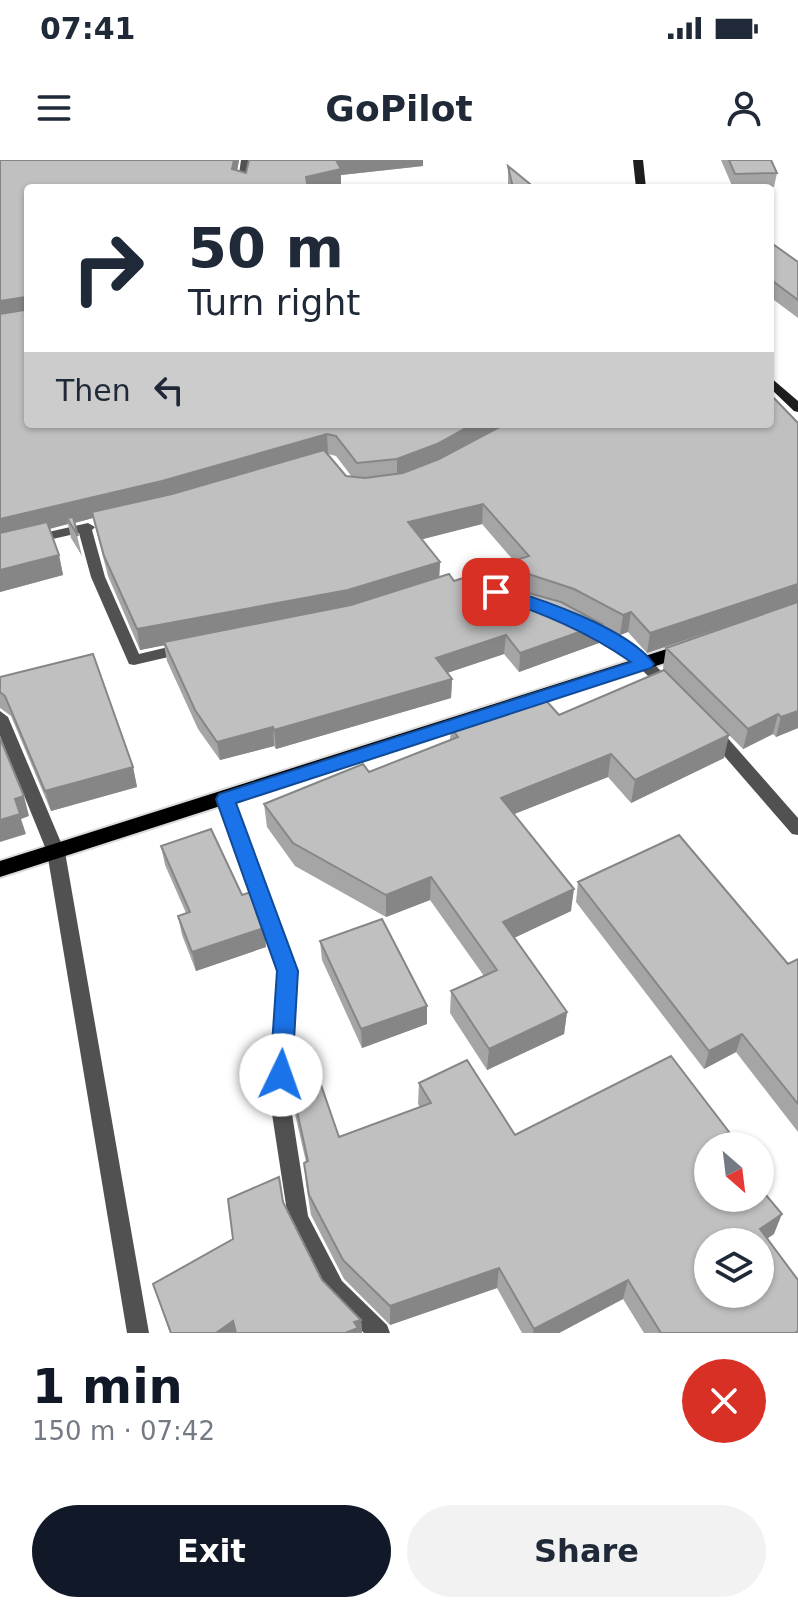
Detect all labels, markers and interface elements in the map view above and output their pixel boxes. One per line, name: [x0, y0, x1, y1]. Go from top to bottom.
text: 07:41: [40, 11, 136, 46]
icon: menu: [32, 86, 76, 130]
icon: person: [722, 86, 766, 130]
text: GoPilot: [325, 88, 473, 129]
text: 50 m: [188, 215, 344, 280]
icon: right: [56, 216, 160, 320]
text: Turn right: [188, 282, 360, 323]
icon: left: [147, 368, 191, 412]
text: Then: [56, 373, 131, 408]
pin: [462, 558, 530, 626]
icon: arrive: [474, 570, 518, 614]
position arrow: [239, 1033, 323, 1117]
north arrow: [694, 1132, 774, 1212]
map controls: [694, 1132, 774, 1308]
button: layers: [694, 1228, 774, 1308]
text: 1 min: [32, 1358, 183, 1414]
button: close: [682, 1359, 766, 1443]
text: 150 m · 07:42: [32, 1416, 215, 1446]
button: Exit: [32, 1505, 391, 1597]
button: Share: [407, 1505, 766, 1597]

